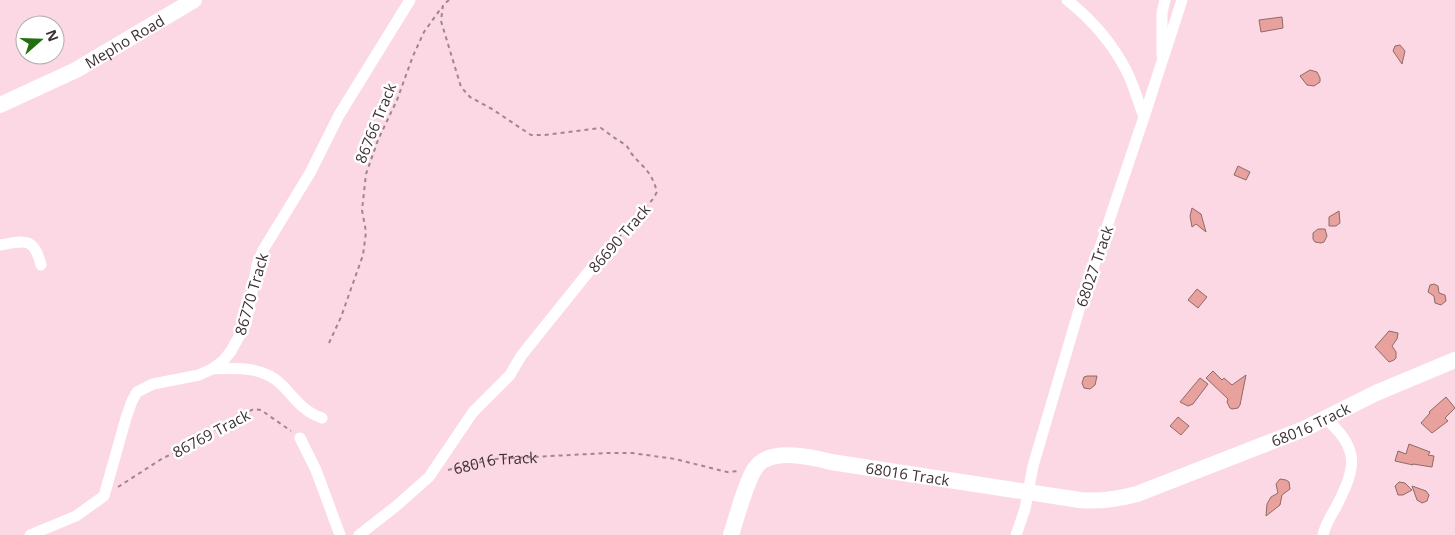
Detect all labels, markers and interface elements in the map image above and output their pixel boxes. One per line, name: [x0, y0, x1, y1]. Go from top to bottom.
street label: Mepho Road: [81, 10, 168, 73]
north arrow: [15, 15, 65, 65]
text: N: [42, 27, 64, 44]
street label: 86766 Track: [350, 80, 400, 166]
street label: 86690 Track: [584, 199, 654, 276]
street label: 68027 Track: [1071, 223, 1117, 309]
street label: 86770 Track: [230, 250, 272, 337]
street label: 68016 Track: [1268, 398, 1353, 451]
street label: 86769 Track: [169, 404, 253, 462]
street label: 68016 Track: [451, 447, 538, 478]
street label: 68016 Track: [864, 457, 951, 490]

